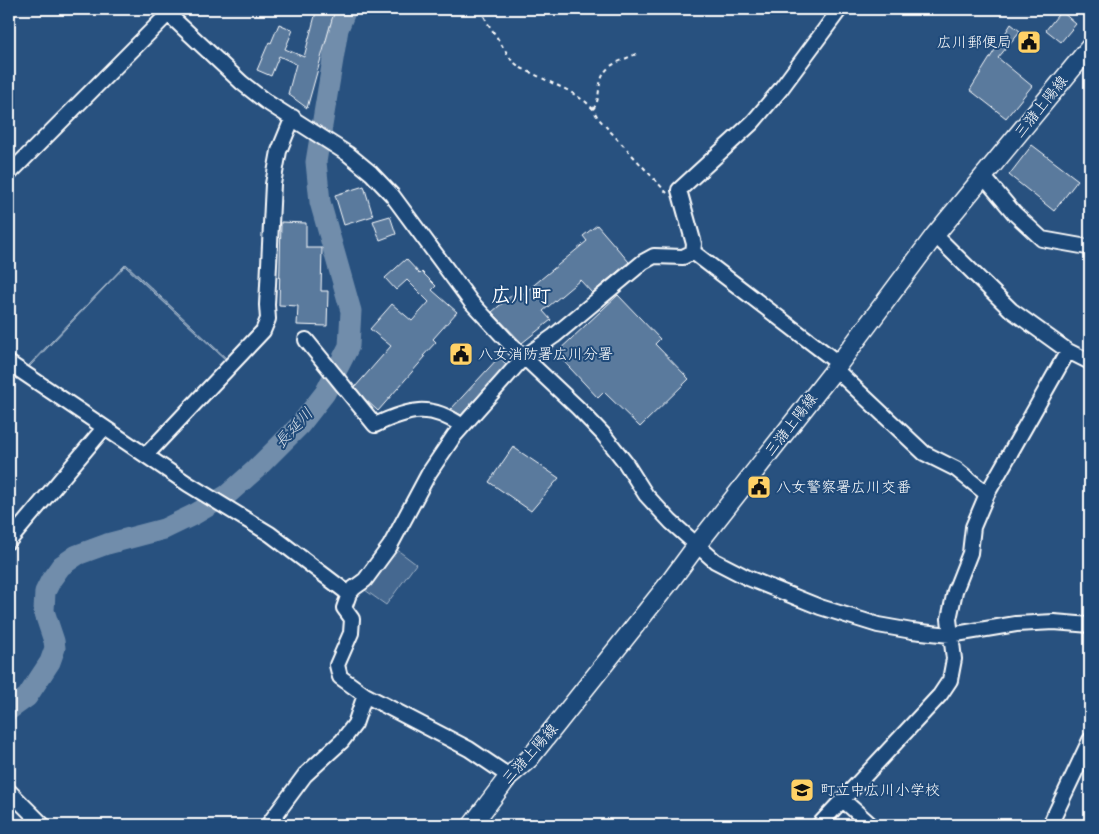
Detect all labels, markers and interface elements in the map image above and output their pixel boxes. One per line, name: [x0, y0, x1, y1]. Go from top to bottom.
public building icon: 広川郵便局: [1016, 29, 1042, 55]
place label: 広川郵便局: [937, 32, 1012, 53]
street label: 三潴上陽線: [1009, 71, 1073, 143]
district label: 広川町: [491, 282, 551, 310]
public building icon: 八女消防署広川分署: [448, 341, 474, 367]
place label: 八女消防署広川分署: [478, 344, 613, 365]
street label: 三潴上陽線: [760, 389, 822, 461]
water label: 長延川: [270, 403, 318, 453]
public building icon: 八女警察署広川交番: [746, 474, 772, 500]
place label: 八女警察署広川交番: [776, 477, 911, 498]
street label: 三潴上陽線: [497, 719, 563, 789]
school or university icon: 町立中広川小学校: [789, 777, 815, 803]
place label: 町立中広川小学校: [820, 780, 940, 801]

